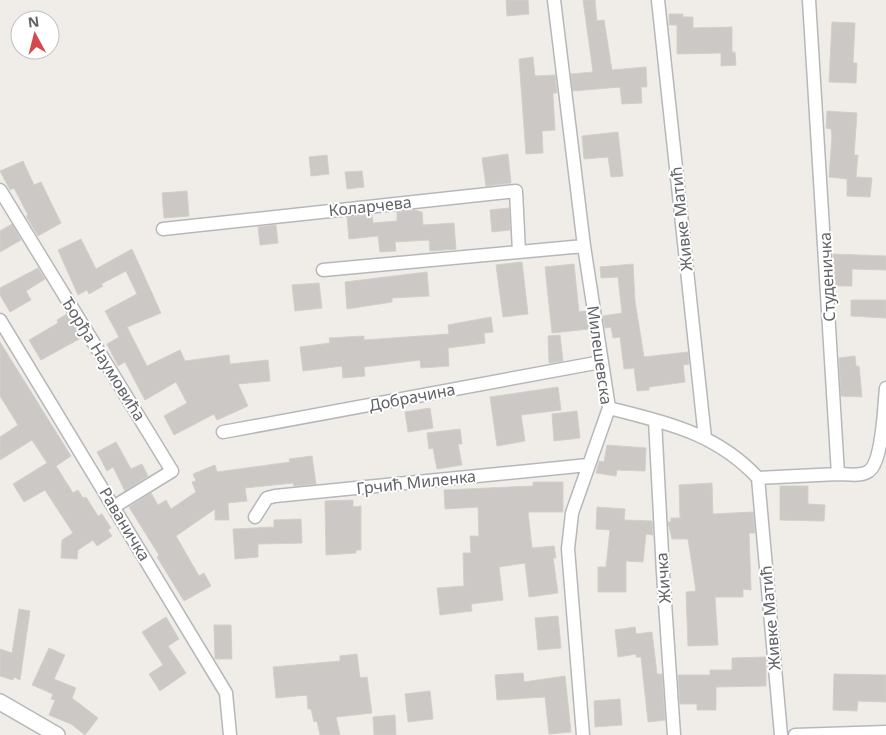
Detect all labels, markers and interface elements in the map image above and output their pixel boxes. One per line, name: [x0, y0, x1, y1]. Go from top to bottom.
north arrow: [10, 10, 60, 60]
text: N: [27, 11, 40, 32]
street label: Живке Матић: [665, 166, 697, 272]
street label: Коларчева: [327, 191, 413, 221]
street label: Студеничка: [814, 232, 840, 322]
street label: Ђорђа Наумовића: [57, 293, 151, 425]
street label: Милешевска: [582, 304, 618, 406]
street label: Добрачина: [367, 378, 457, 416]
street label: Грчић Миленка: [355, 465, 477, 499]
street label: Раваничка: [94, 483, 156, 565]
street label: Жичка: [650, 552, 676, 604]
street label: Живке Матић: [754, 565, 786, 671]

